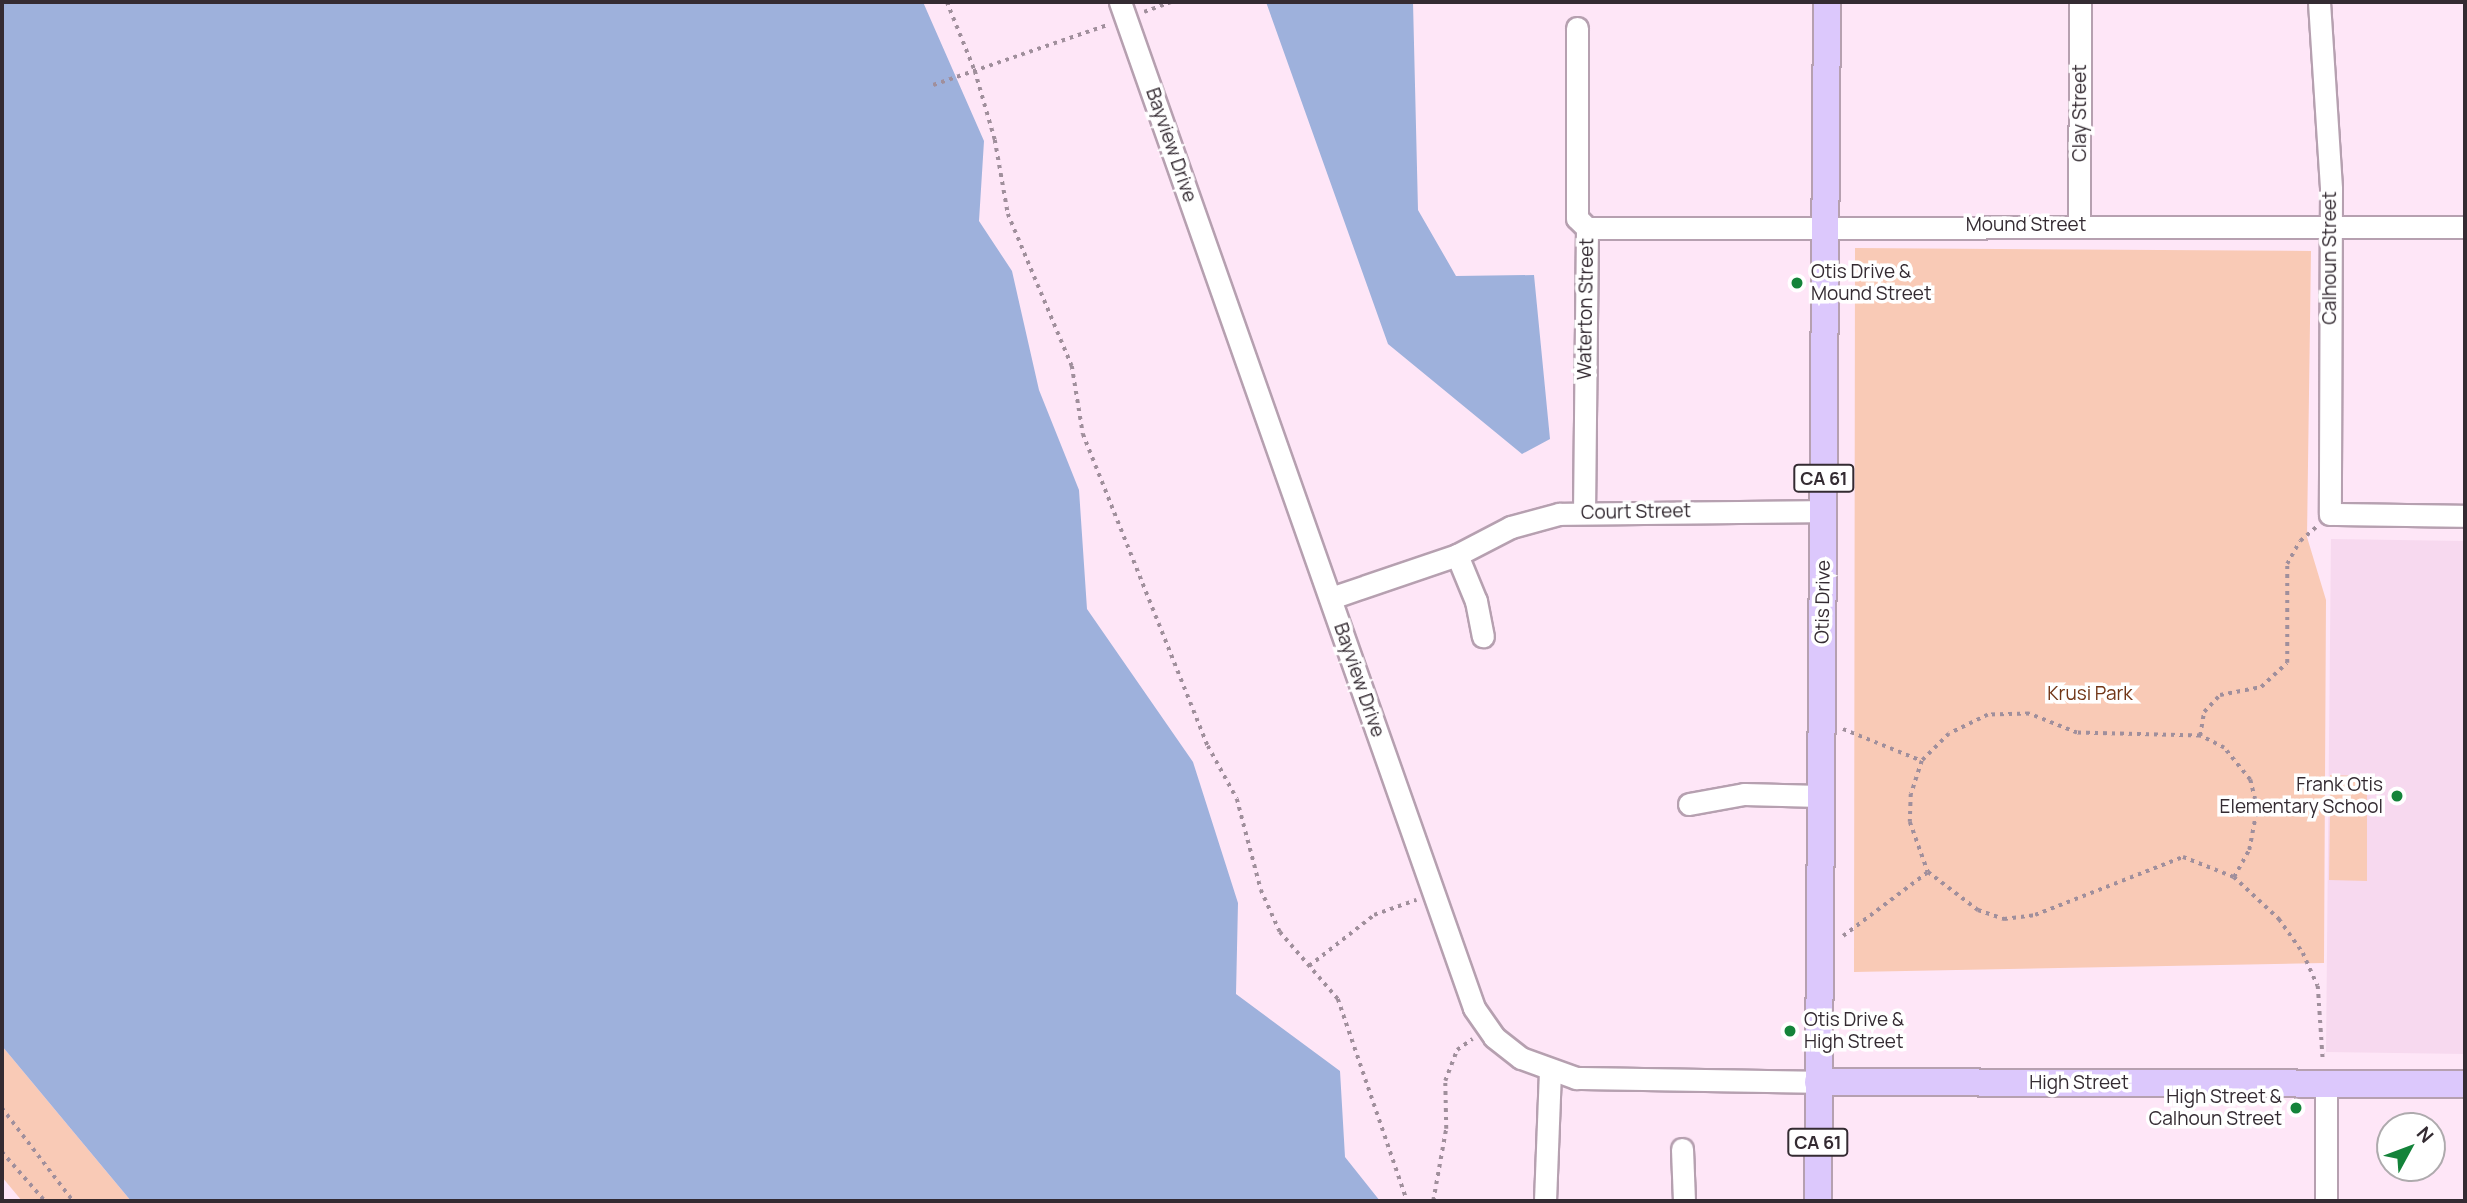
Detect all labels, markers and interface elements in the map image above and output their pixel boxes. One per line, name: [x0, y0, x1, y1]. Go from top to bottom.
street label: Clay Street: [2069, 64, 2091, 162]
street label: Bayview Drive: [1141, 85, 1201, 205]
street label: Calhoun Street: [2319, 191, 2341, 325]
street label: Mound Street: [1966, 214, 2086, 236]
street label: Waterton Street: [1573, 238, 1599, 380]
place label: Otis Drive & Mound Street: [1811, 261, 1932, 305]
marker: Otis Drive & Mound Street: [1789, 275, 1805, 291]
road number: CA 61: [1792, 464, 1856, 492]
street label: Court Street: [1581, 500, 1691, 524]
street label: Otis Drive: [1811, 560, 1835, 644]
street label: Bayview Drive: [1329, 620, 1389, 740]
park label: Krusi Park: [2047, 683, 2133, 705]
place label: Frank Otis Elementary School: [2220, 774, 2383, 818]
marker: Frank Otis Elementary School: [2389, 788, 2405, 804]
place label: Otis Drive & High Street: [1804, 1009, 1904, 1053]
marker: Otis Drive & High Street: [1782, 1023, 1798, 1039]
street label: High Street: [2029, 1072, 2129, 1094]
place label: High Street & Calhoun Street: [2149, 1086, 2282, 1130]
marker: High Street & Calhoun Street: [2288, 1100, 2304, 1116]
north arrow: [2376, 1112, 2446, 1182]
text: N: [2411, 1121, 2440, 1148]
road number: CA 61: [1786, 1128, 1850, 1156]

